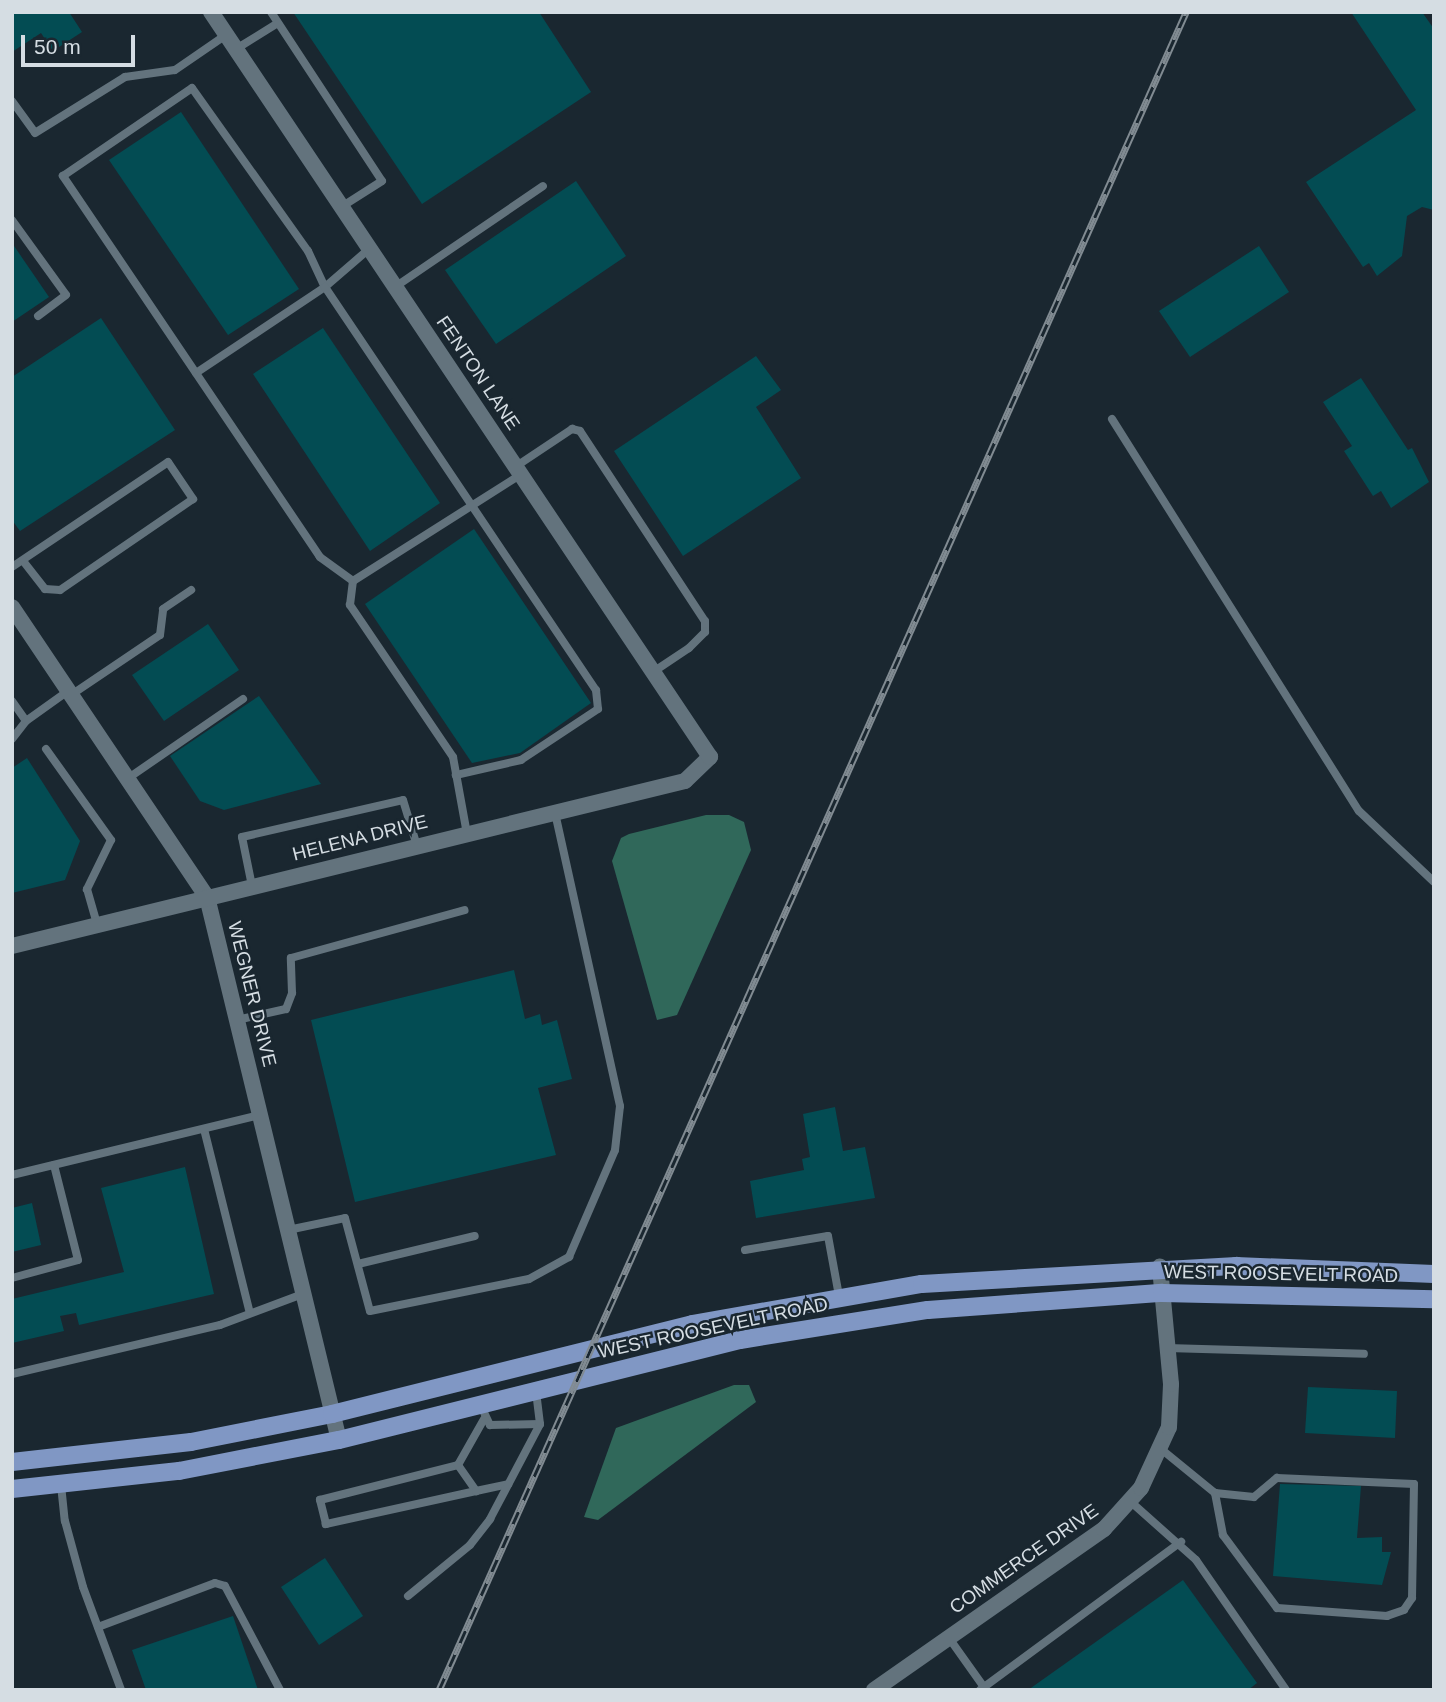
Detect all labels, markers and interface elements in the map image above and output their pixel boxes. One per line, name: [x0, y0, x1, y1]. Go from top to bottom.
scale bar: [24, 21, 138, 65]
text: 50 m: [34, 35, 81, 58]
street label: FENTON LANE: [431, 312, 525, 434]
street label: HELENA DRIVE: [290, 810, 430, 866]
street label: WEGNER DRIVE: [223, 919, 281, 1069]
street label: WEST ROOSEVELT ROAD: [1163, 1261, 1399, 1287]
street label: WEST ROOSEVELT ROAD: [596, 1292, 830, 1364]
street label: COMMERCE DRIVE: [945, 1499, 1103, 1619]

